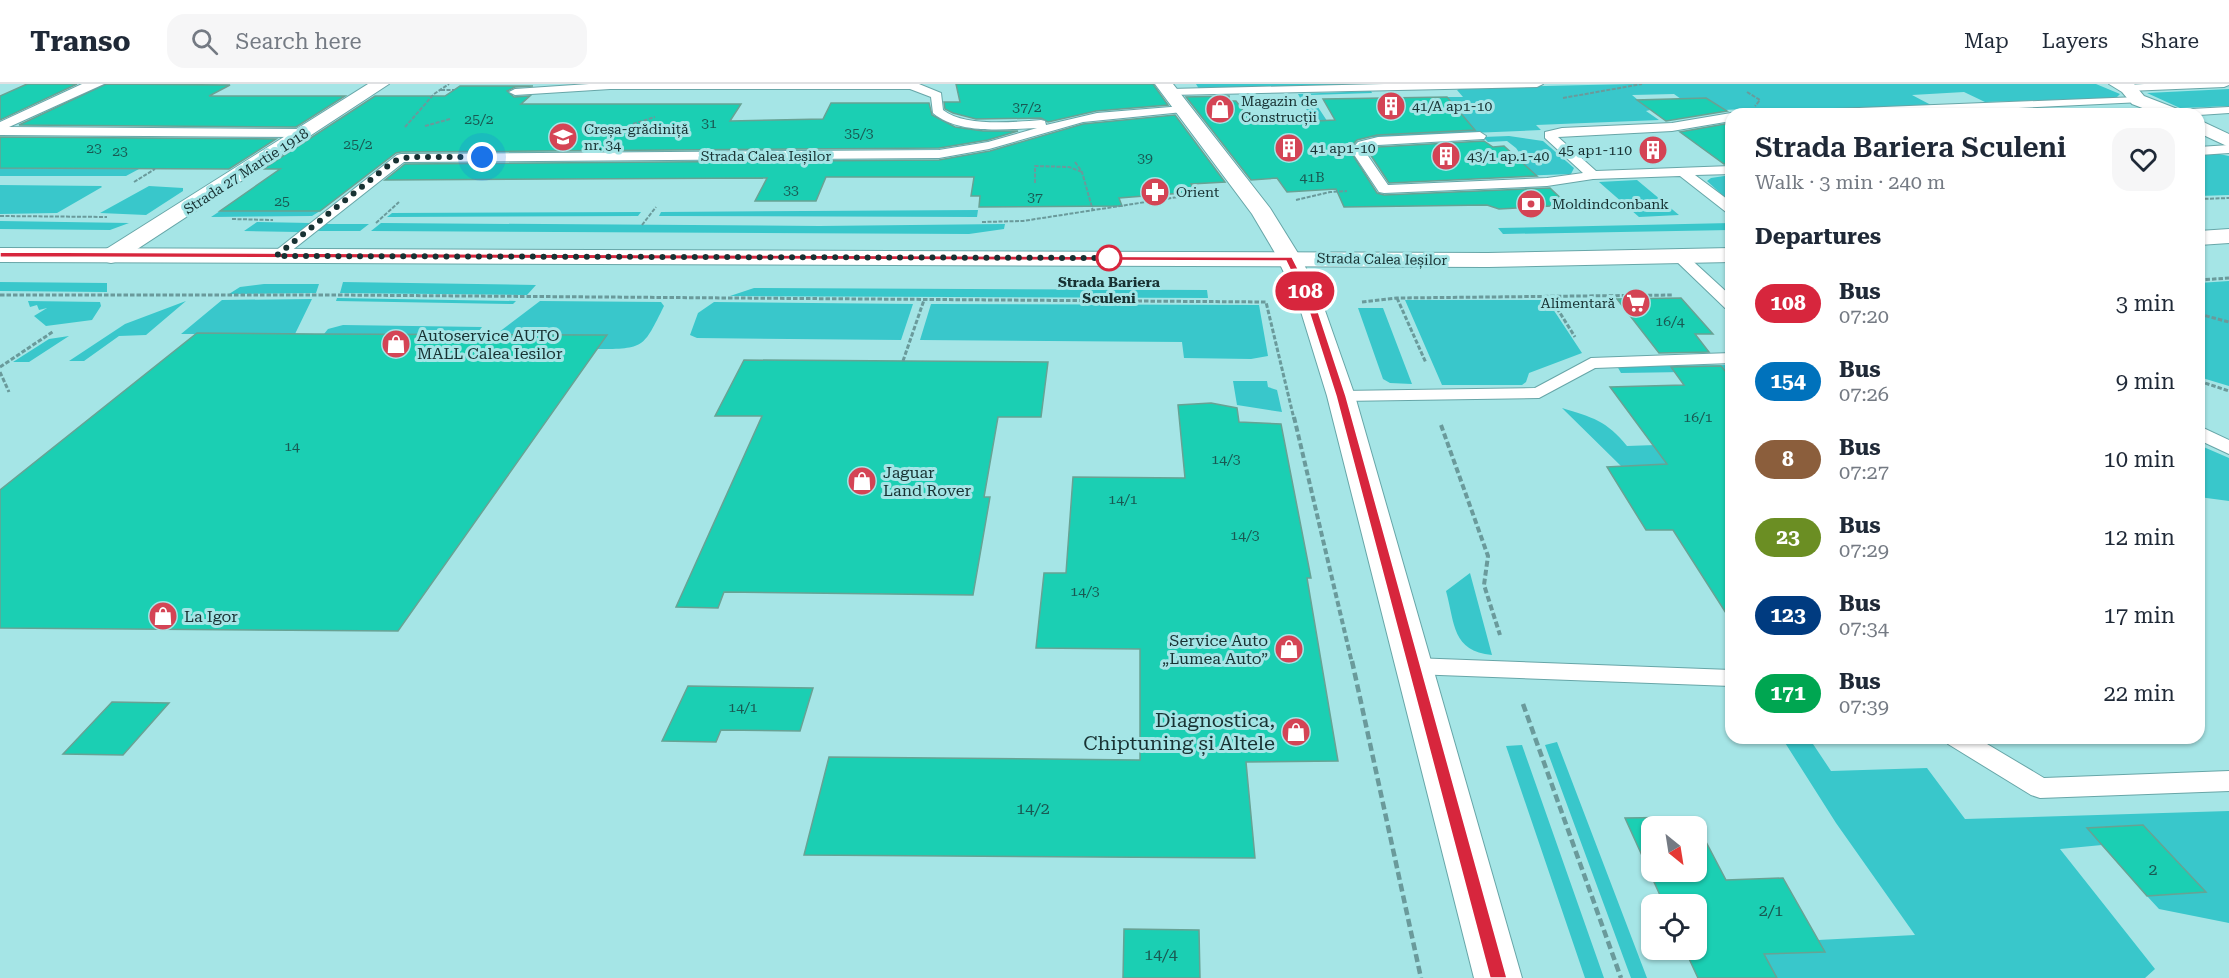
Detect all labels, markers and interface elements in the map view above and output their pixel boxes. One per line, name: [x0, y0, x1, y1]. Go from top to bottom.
search box: [167, 14, 587, 68]
text: Transo: [30, 25, 131, 58]
icon: search: [188, 25, 221, 58]
text: Search here: [236, 29, 362, 54]
text: Map: [1964, 29, 2009, 53]
text: Layers: [2042, 29, 2108, 53]
text: Share: [2141, 29, 2199, 53]
building icon: 41/A ap1-10: [1375, 90, 1407, 122]
shop icon: Magazin de Construcții: [1204, 93, 1236, 125]
place label: Magazin de Construcții: [1241, 93, 1318, 126]
place label: 41/A ap1-10: [1412, 98, 1493, 114]
house number: 37/2: [1012, 99, 1042, 115]
house number: 25/2: [464, 111, 494, 127]
house number: 31: [701, 115, 717, 131]
school or university icon: Creșa-grădiniță nr. 34: [547, 121, 579, 153]
place label: Creșa-grădiniță nr. 34: [584, 121, 689, 153]
street label: Strada 27 Martie 1918: [181, 125, 311, 217]
house number: 35/3: [844, 125, 874, 141]
button: heart: [2112, 128, 2175, 191]
text: Strada Bariera Sculeni: [1755, 131, 2066, 164]
building icon: 41 ap1-10: [1273, 132, 1305, 164]
building icon: 45 ap1-110: [1637, 134, 1669, 166]
house number: 25/2: [343, 136, 373, 152]
house number: 23: [86, 140, 102, 156]
place label: 41 ap1-10: [1310, 140, 1376, 156]
building icon: 43/1 ap.1-40: [1430, 140, 1462, 172]
your location: [467, 142, 497, 172]
place label: 45 ap1-110: [1559, 142, 1632, 158]
house number: 23: [112, 143, 128, 159]
street label: Strada Calea Ieșilor: [701, 148, 831, 165]
place label: 43/1 ap.1-40: [1467, 148, 1549, 164]
house number: 39: [1137, 150, 1153, 166]
house number: 41B: [1299, 169, 1325, 185]
text: Walk · 3 min · 240 m: [1755, 170, 1945, 194]
pharmacy icon: Orient: [1139, 176, 1171, 208]
house number: 33: [783, 182, 799, 198]
place label: Orient: [1176, 184, 1219, 200]
bank icon: Moldindconbank: [1515, 188, 1547, 220]
house number: 37: [1027, 189, 1043, 205]
house number: 25: [274, 193, 290, 209]
place label: Moldindconbank: [1552, 196, 1669, 212]
text: Departures: [1755, 224, 1881, 249]
marker: Strada Bariera Sculeni: [1096, 245, 1122, 271]
street label: Strada Calea Ieșilor: [1317, 250, 1448, 269]
line badge: 108: [1270, 272, 1340, 310]
place label: Strada Bariera Sculeni: [1058, 274, 1161, 306]
text: 108: [1287, 279, 1323, 303]
text: Bus: [1839, 279, 1881, 304]
supermarket icon: Alimentară: [1620, 287, 1652, 319]
text: 108: [1770, 291, 1806, 315]
text: 3 min: [2116, 291, 2175, 316]
place label: Alimentară: [1541, 295, 1615, 311]
text: 07:20: [1839, 304, 1889, 328]
house number: 16/4: [1655, 313, 1685, 329]
place label: Autoservice AUTO MALL Calea Iesilor: [417, 326, 563, 363]
shop icon: Autoservice AUTO MALL Calea Iesilor: [380, 328, 412, 360]
text: Bus: [1839, 357, 1881, 382]
text: 154: [1770, 369, 1806, 393]
text: 9 min: [2116, 369, 2175, 394]
text: 07:26: [1839, 382, 1889, 406]
house number: 16/1: [1683, 409, 1713, 425]
text: Bus: [1839, 435, 1881, 460]
house number: 14: [284, 438, 300, 454]
text: 8: [1782, 447, 1794, 471]
text: 10 min: [2104, 447, 2175, 472]
house number: 14/3: [1211, 451, 1241, 467]
text: 07:27: [1839, 460, 1889, 484]
place label: Jaguar Land Rover: [883, 463, 971, 500]
shop icon: Jaguar Land Rover: [846, 465, 878, 497]
house number: 14/1: [1108, 491, 1138, 507]
text: Bus: [1839, 513, 1881, 538]
text: 23: [1776, 525, 1800, 549]
text: 12 min: [2104, 525, 2175, 550]
house number: 14/3: [1230, 527, 1260, 543]
text: 07:29: [1839, 538, 1889, 562]
house number: 14/3: [1070, 583, 1100, 599]
text: Bus: [1839, 591, 1881, 616]
shop icon: La Igor: [147, 600, 179, 632]
text: 123: [1770, 603, 1806, 627]
text: 17 min: [2104, 603, 2175, 628]
place label: La Igor: [184, 607, 238, 626]
text: 07:34: [1839, 616, 1889, 640]
place label: Service Auto „Lumea Auto”: [1162, 631, 1268, 668]
shop icon: Service Auto „Lumea Auto”: [1273, 633, 1305, 665]
text: Bus: [1839, 669, 1881, 694]
text: 171: [1770, 681, 1806, 705]
text: 22 min: [2104, 681, 2175, 706]
text: 07:39: [1839, 694, 1889, 718]
house number: 14/1: [728, 699, 758, 715]
place label: Diagnostica, Chiptuning și Altele: [1083, 708, 1275, 757]
shop icon: Diagnostica, Chiptuning și Altele: [1280, 716, 1312, 748]
house number: 14/2: [1016, 799, 1050, 818]
north arrow: [1641, 816, 1707, 882]
map controls: [1641, 816, 1707, 960]
house number: 2: [2149, 860, 2158, 879]
button: locate: [1641, 894, 1707, 960]
house number: 2/1: [1759, 901, 1783, 920]
house number: 14/4: [1144, 945, 1178, 964]

